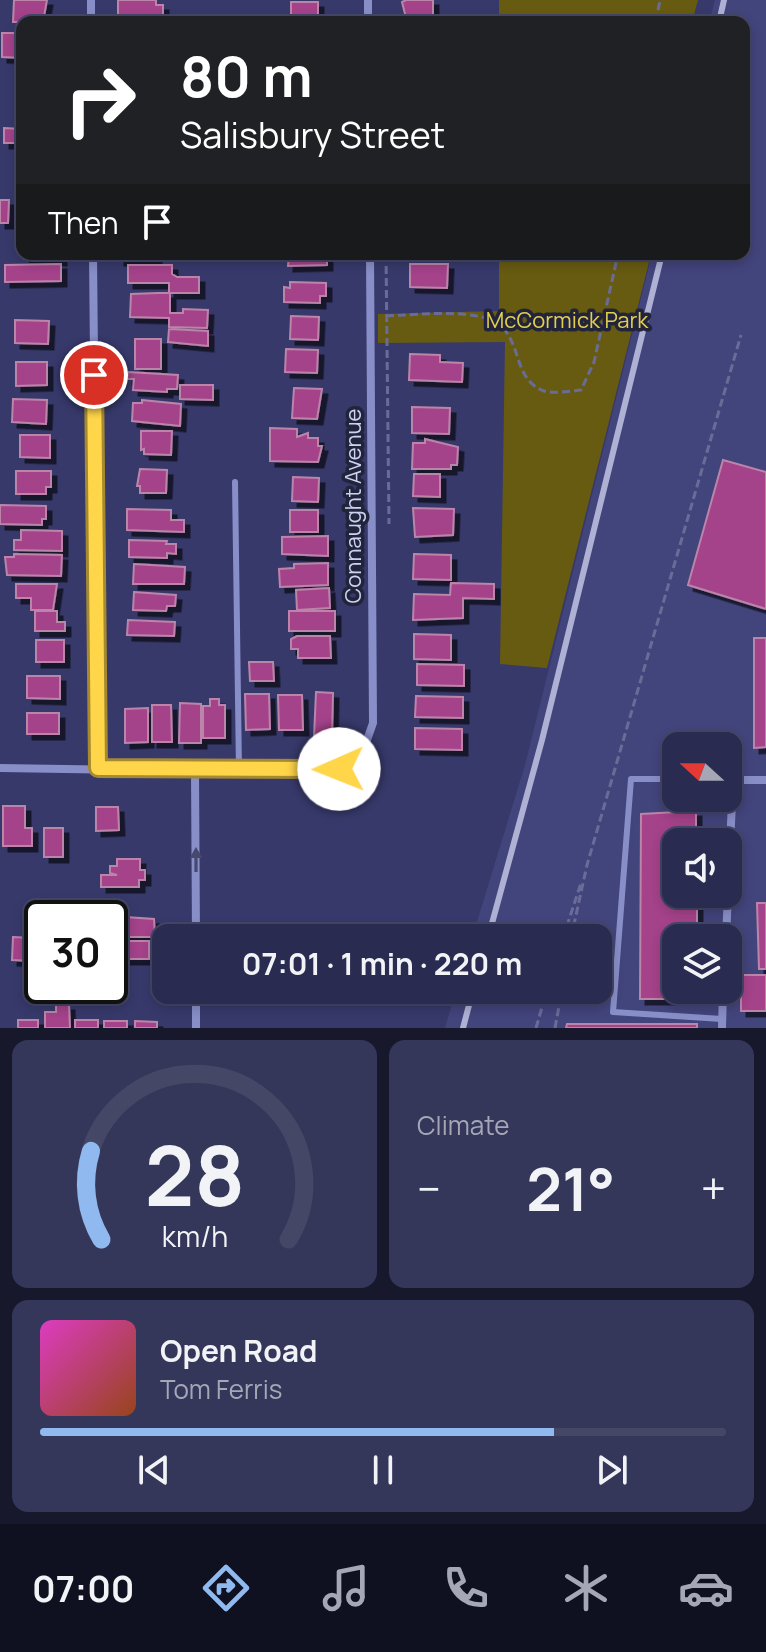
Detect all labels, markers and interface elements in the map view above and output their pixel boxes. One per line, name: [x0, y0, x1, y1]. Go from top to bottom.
text: 80 m: [180, 37, 313, 114]
icon: right: [48, 48, 152, 152]
text: Salisbury Street: [180, 110, 445, 159]
icon: arrive: [135, 200, 179, 244]
text: Then: [48, 202, 119, 243]
park label: McCormick Park: [486, 305, 649, 335]
pin: [60, 341, 128, 409]
icon: arrive: [72, 353, 116, 397]
street label: Connaught Avenue: [338, 408, 368, 603]
position arrow: [297, 727, 381, 811]
north arrow: [662, 732, 742, 812]
map controls: [662, 732, 742, 1004]
button: sound: [662, 828, 742, 908]
one-way arrow: [190, 847, 202, 872]
speed limit sign: 30: [24, 900, 128, 1004]
button: layers: [662, 924, 742, 1004]
text: 07:01 · 1 min · 220 m: [242, 943, 522, 984]
text: Climate: [417, 1107, 509, 1143]
text: 28: [144, 1117, 245, 1231]
text: 21°: [526, 1147, 615, 1229]
text: −: [417, 1158, 441, 1218]
text: +: [701, 1158, 726, 1218]
text: km/h: [161, 1217, 228, 1256]
text: Open Road: [160, 1330, 317, 1371]
text: Tom Ferris: [160, 1371, 282, 1407]
icon: previous: [132, 1448, 176, 1492]
icon: pause: [361, 1448, 405, 1492]
icon: next: [590, 1448, 634, 1492]
icon: directions: [198, 1560, 254, 1616]
icon: music: [318, 1560, 374, 1616]
icon: phone: [438, 1560, 494, 1616]
icon: climate: [558, 1560, 614, 1616]
icon: car: [678, 1560, 734, 1616]
text: 07:00: [32, 1564, 135, 1613]

